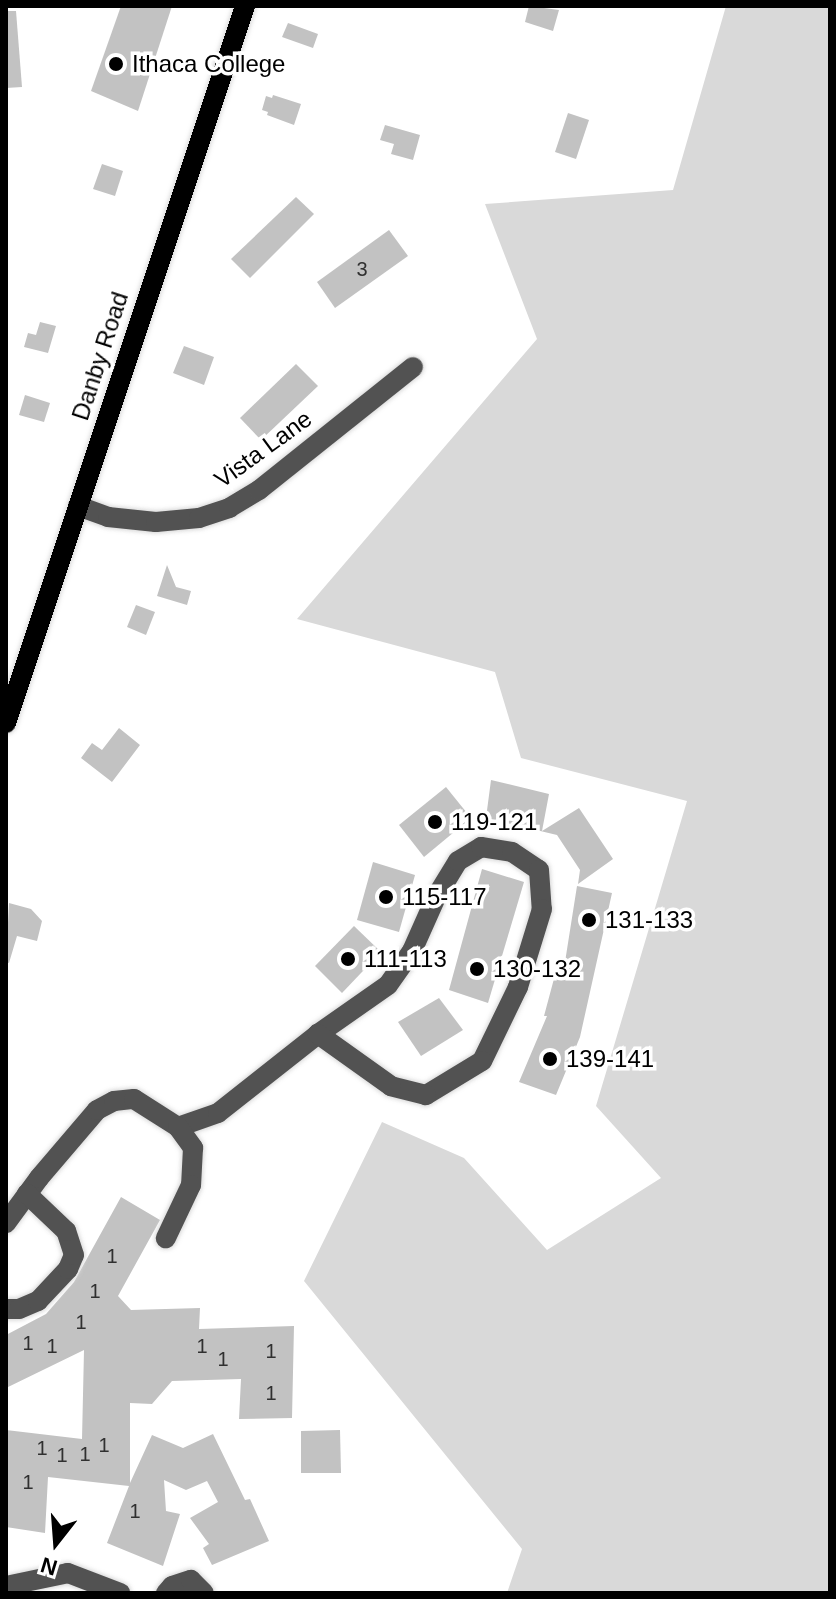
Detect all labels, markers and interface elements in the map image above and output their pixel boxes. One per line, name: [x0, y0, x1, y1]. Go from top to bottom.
place label: Ithaca College: [132, 50, 285, 78]
marker: Ithaca College: [107, 55, 125, 73]
house number: 3: [356, 257, 368, 281]
street label: Danby Road: [66, 288, 134, 424]
street label: Vista Lane: [209, 404, 317, 494]
place label: 119-121: [451, 808, 537, 836]
marker: 119-121: [426, 813, 444, 831]
place label: 115-117: [402, 883, 487, 911]
marker: 115-117: [377, 888, 395, 906]
place label: 131-133: [605, 906, 693, 934]
marker: 131-133: [580, 911, 598, 929]
place label: 111-113: [364, 945, 447, 973]
marker: 111-113: [339, 950, 357, 968]
place label: 130-132: [493, 955, 581, 983]
marker: 130-132: [468, 960, 486, 978]
place label: 139-141: [566, 1045, 654, 1073]
marker: 139-141: [541, 1050, 559, 1068]
house number: 1: [106, 1244, 118, 1268]
house number: 1: [89, 1279, 101, 1303]
house number: 1: [75, 1310, 87, 1334]
house number: 1: [22, 1331, 34, 1355]
house number: 1: [46, 1334, 58, 1358]
house number: 1: [196, 1334, 208, 1358]
house number: 1: [265, 1339, 277, 1363]
house number: 1: [217, 1347, 229, 1371]
house number: 1: [265, 1381, 277, 1405]
house number: 1: [98, 1433, 110, 1457]
house number: 1: [36, 1436, 48, 1460]
house number: 1: [79, 1442, 91, 1466]
house number: 1: [56, 1443, 68, 1467]
house number: 1: [22, 1470, 34, 1494]
house number: 1: [129, 1499, 141, 1523]
north arrow: [16, 1503, 96, 1583]
text: N: [38, 1552, 60, 1581]

